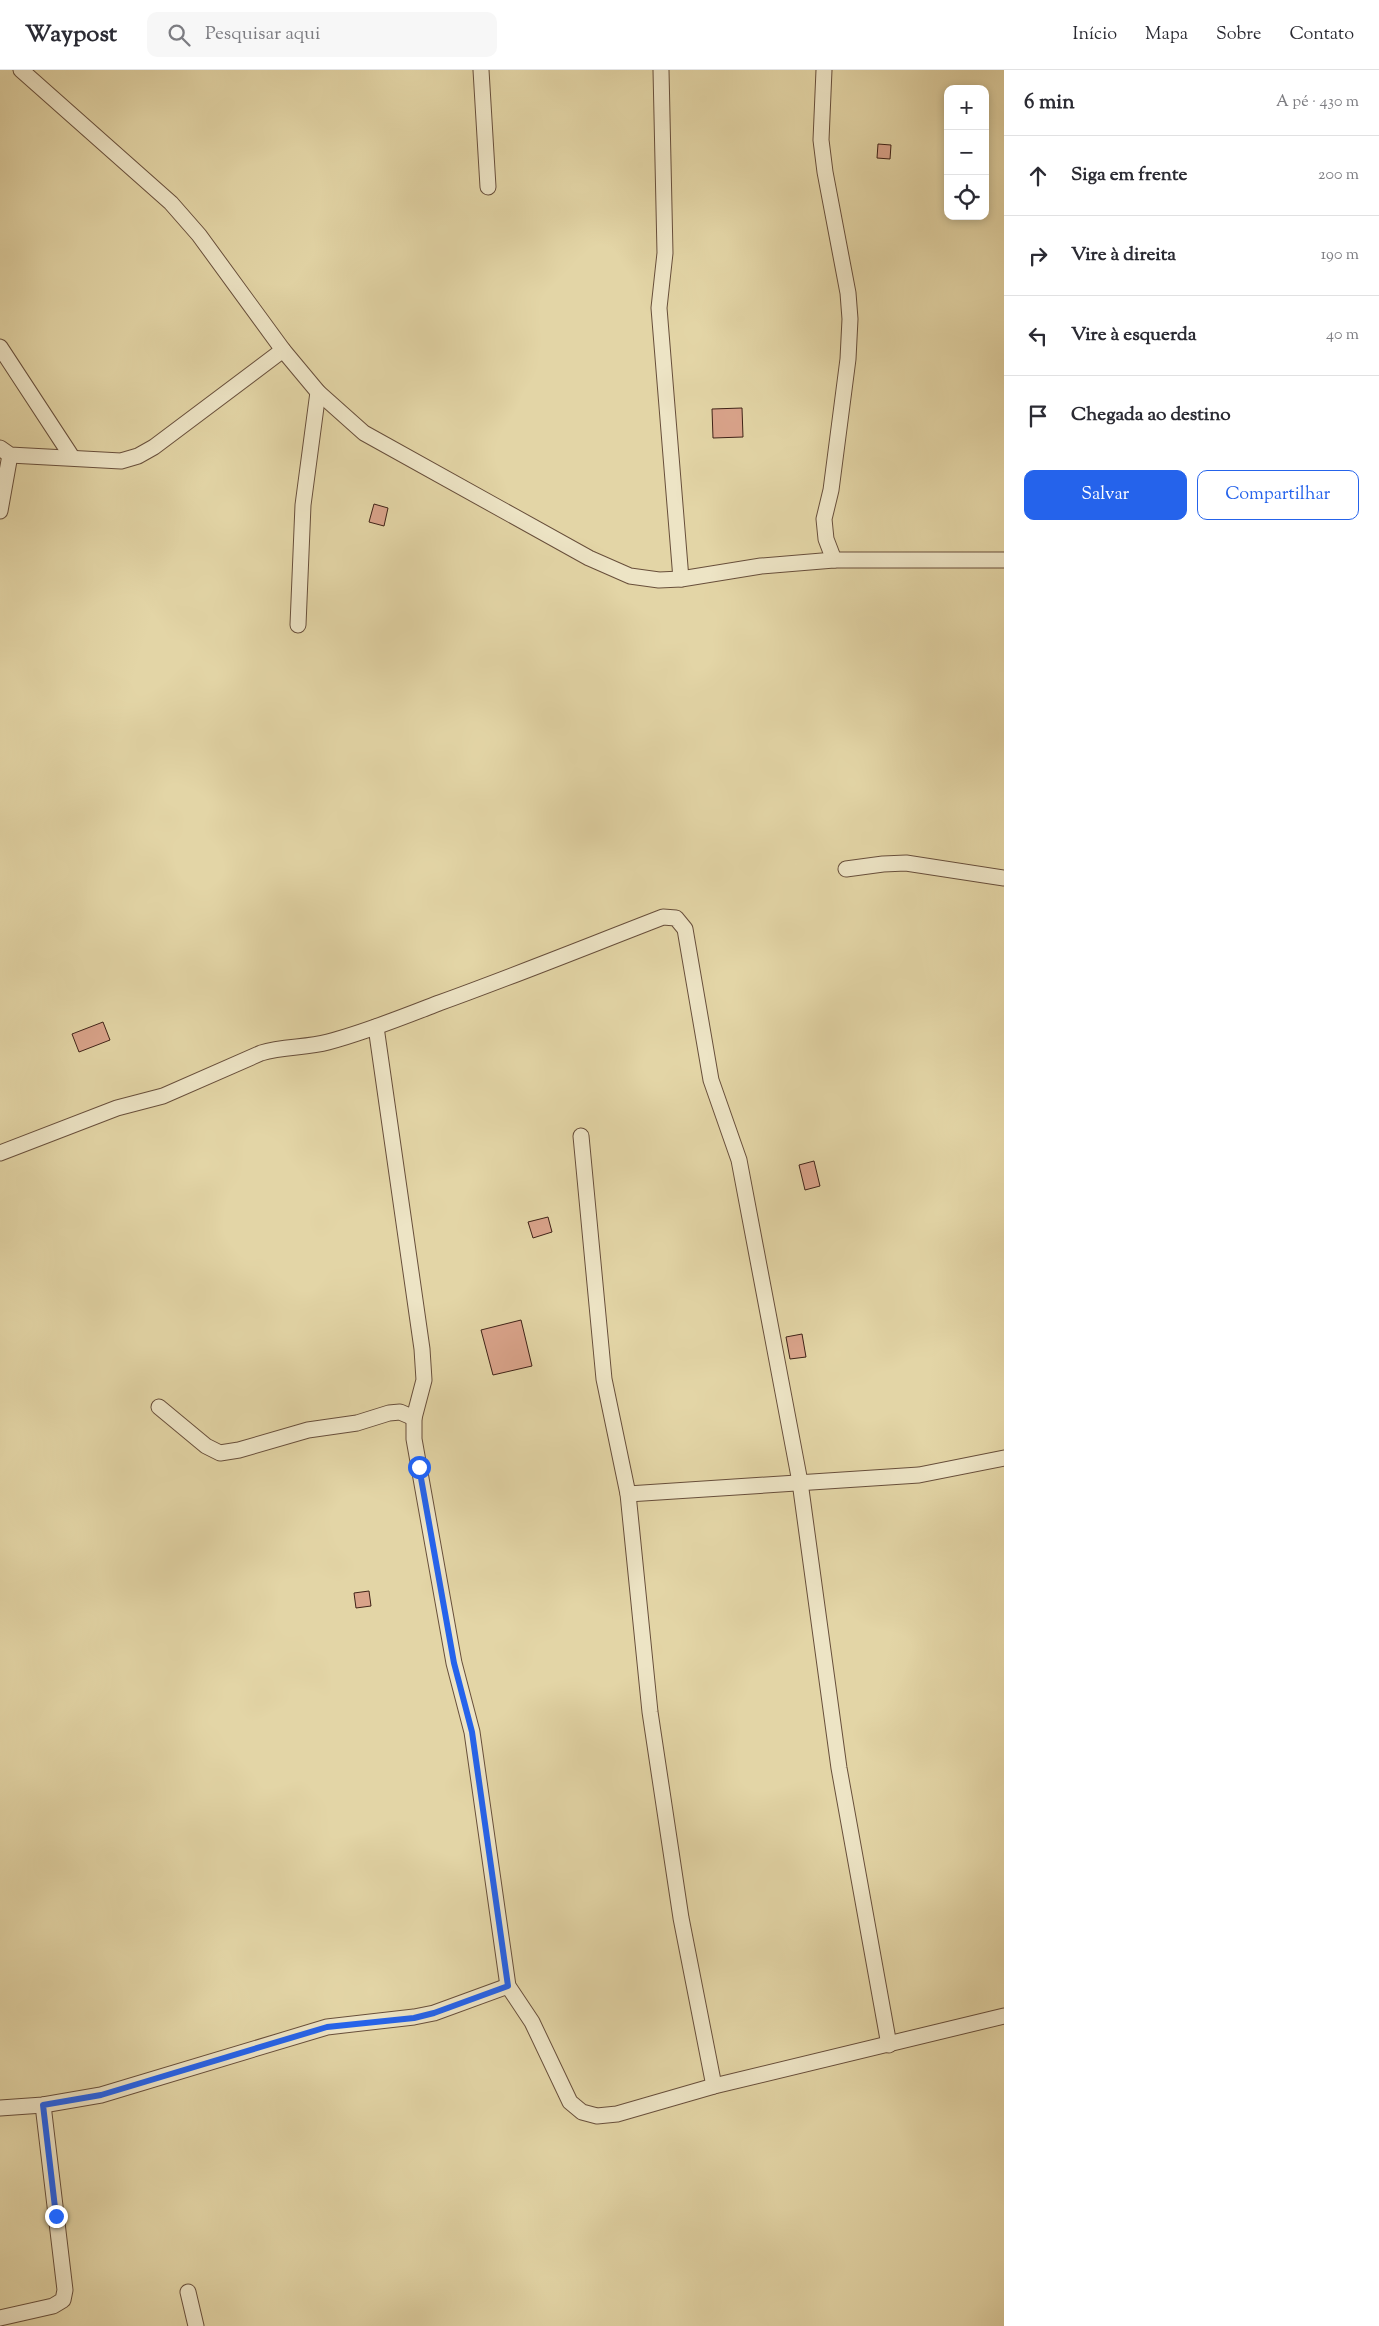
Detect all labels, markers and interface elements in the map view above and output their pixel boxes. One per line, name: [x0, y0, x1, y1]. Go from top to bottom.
search box: [147, 12, 497, 57]
text: Waypost: [25, 18, 117, 52]
icon: search: [165, 21, 193, 49]
text: Pesquisar aqui: [205, 21, 320, 48]
text: Início: [1072, 22, 1117, 48]
text: Mapa: [1145, 22, 1188, 48]
text: Sobre: [1216, 22, 1261, 48]
text: Contato: [1289, 22, 1354, 48]
map controls: [944, 85, 989, 220]
button: +: [944, 85, 989, 130]
text: 6 min: [1024, 88, 1075, 118]
text: A pé · 430 m: [1276, 91, 1359, 114]
button: −: [944, 130, 989, 175]
icon: ahead: [1024, 162, 1052, 190]
text: Siga em frente: [1071, 162, 1187, 189]
text: 200 m: [1318, 164, 1359, 187]
button: locate: [944, 175, 989, 220]
icon: right: [1024, 242, 1052, 270]
text: Vire à direita: [1071, 242, 1176, 269]
text: 190 m: [1321, 244, 1359, 267]
icon: left: [1024, 322, 1052, 350]
text: Vire à esquerda: [1071, 322, 1197, 349]
text: 40 m: [1326, 324, 1359, 347]
icon: arrive: [1024, 402, 1052, 430]
text: Chegada ao destino: [1071, 402, 1231, 429]
button: Salvar: [1024, 470, 1187, 520]
button: Compartilhar: [1197, 470, 1359, 520]
route start: [408, 1456, 431, 1479]
route end: [45, 2205, 68, 2228]

